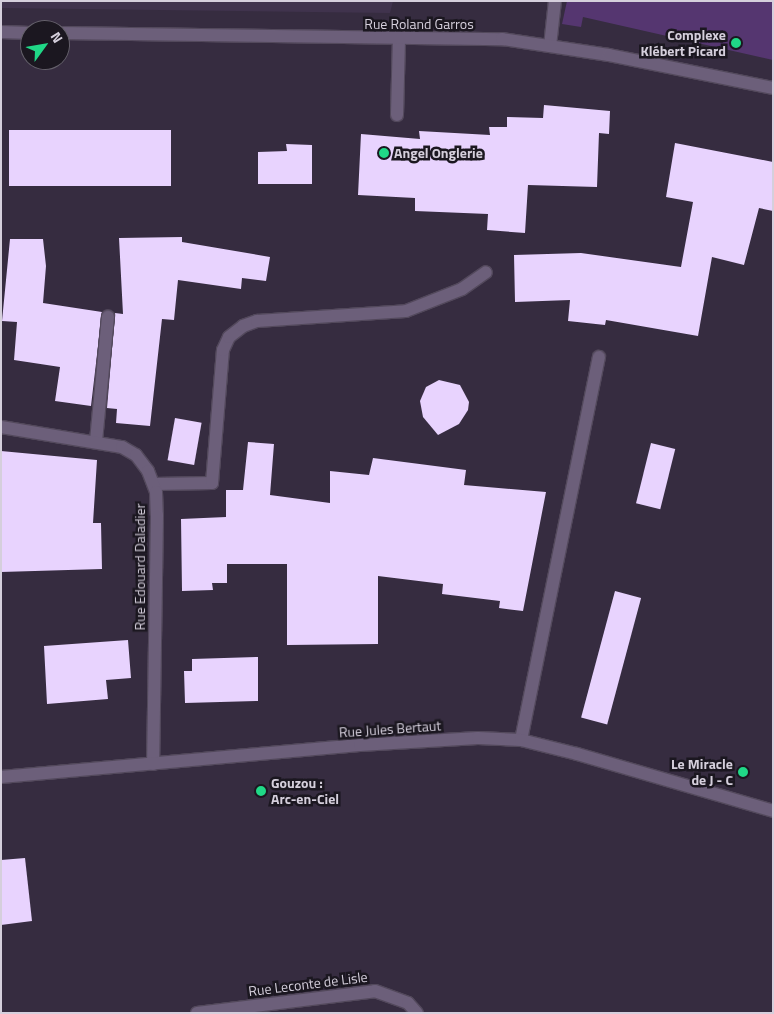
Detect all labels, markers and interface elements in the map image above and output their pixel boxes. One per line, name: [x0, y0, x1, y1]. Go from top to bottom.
street label: Rue Roland Garros: [364, 16, 474, 32]
north arrow: [20, 20, 70, 70]
place label: Complexe Klébert Picard: [640, 27, 726, 59]
text: N: [46, 28, 69, 47]
marker: Complexe Klébert Picard: [730, 37, 742, 49]
place label: Angel Onglerie: [394, 145, 483, 161]
marker: Angel Onglerie: [378, 147, 390, 159]
street label: Rue Edouard Daladier: [132, 504, 148, 630]
street label: Rue Jules Bertaut: [338, 717, 442, 741]
place label: Le Miracle de J - C: [671, 756, 733, 789]
marker: Le Miracle de J - C: [737, 766, 749, 778]
place label: Gouzou : Arc-en-Ciel: [271, 775, 339, 808]
marker: Gouzou : Arc-en-Ciel: [255, 785, 267, 797]
street label: Rue Leconte de Lisle: [247, 968, 369, 1000]

